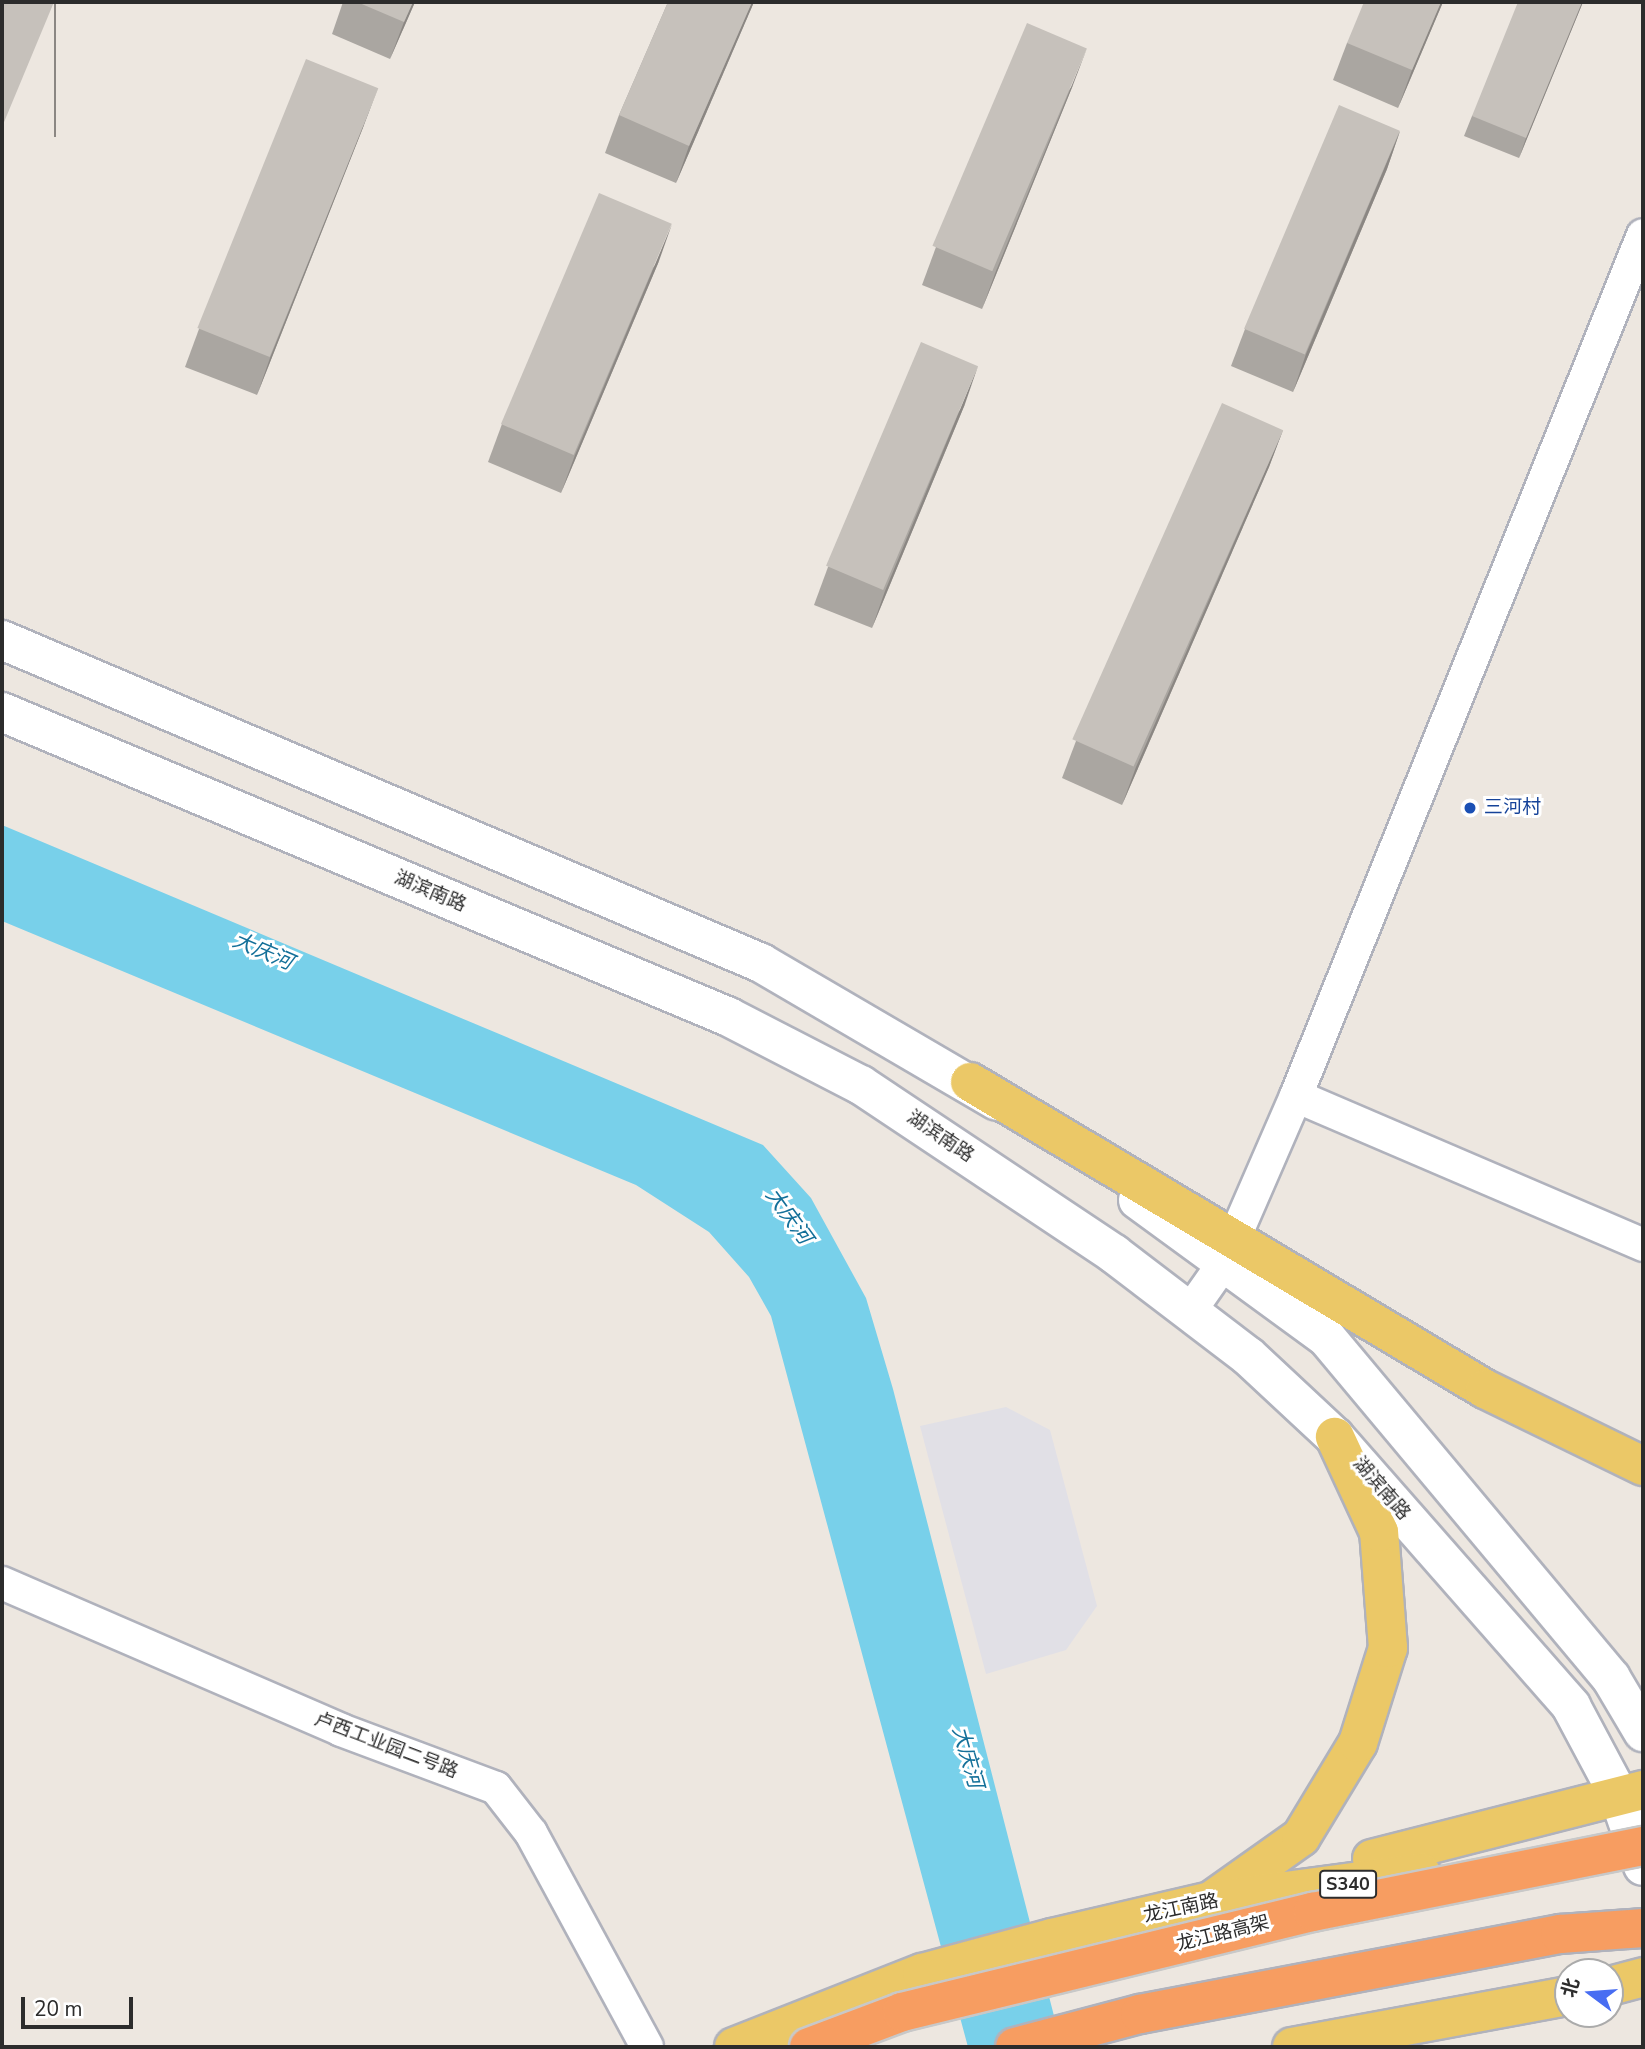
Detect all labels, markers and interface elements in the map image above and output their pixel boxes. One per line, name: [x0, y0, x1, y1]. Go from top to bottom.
place label: 三河村: [1484, 797, 1541, 819]
marker: 三河村: [1462, 800, 1478, 816]
street label: 湖滨南路: [391, 867, 469, 917]
water label: 大庆河: [229, 927, 297, 975]
street label: 湖滨南路: [902, 1106, 978, 1168]
water label: 大庆河: [760, 1183, 818, 1249]
street label: 湖滨南路: [1347, 1453, 1415, 1525]
street label: 卢西工业园二号路: [311, 1708, 461, 1784]
water label: 大庆河: [947, 1723, 989, 1791]
road number: S340: [1318, 1870, 1378, 1898]
street label: 龙江南路: [1141, 1890, 1221, 1928]
street label: 龙江路高架: [1174, 1911, 1272, 1957]
north arrow: [1554, 1958, 1624, 2028]
text: 北: [1556, 1975, 1586, 2000]
scale bar: [24, 1982, 136, 2026]
text: 20 m: [34, 1995, 83, 2023]

